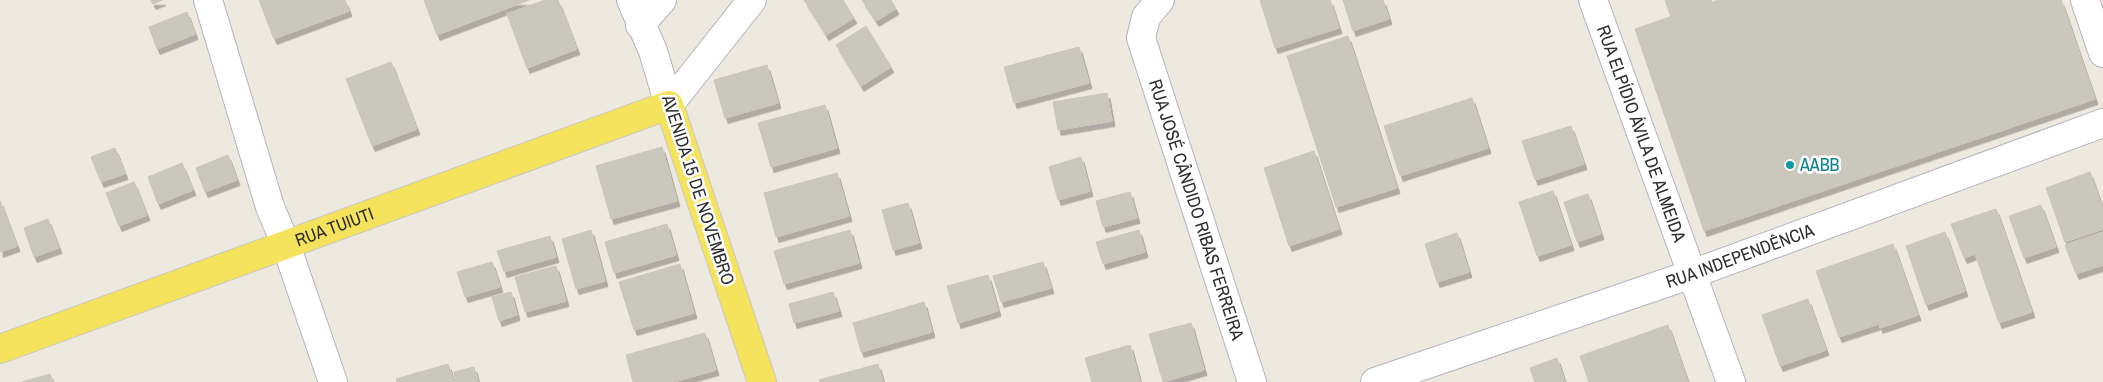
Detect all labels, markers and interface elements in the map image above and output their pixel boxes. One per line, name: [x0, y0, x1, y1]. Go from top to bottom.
street label: RUA ELPÍDIO ÁVILA DE ALMEIDA: [1591, 22, 1692, 245]
street label: RUA JOSÉ CÂNDIDO RIBAS FERREIRA: [1143, 76, 1251, 343]
street label: AVENIDA 15 DE NOVEMBRO: [656, 91, 741, 288]
place label: AABB: [1799, 152, 1840, 177]
marker: AABB: [1784, 159, 1796, 171]
street label: RUA TUIUTI: [292, 201, 377, 252]
street label: RUA INDEPENDÊNCIA: [1662, 217, 1817, 294]

